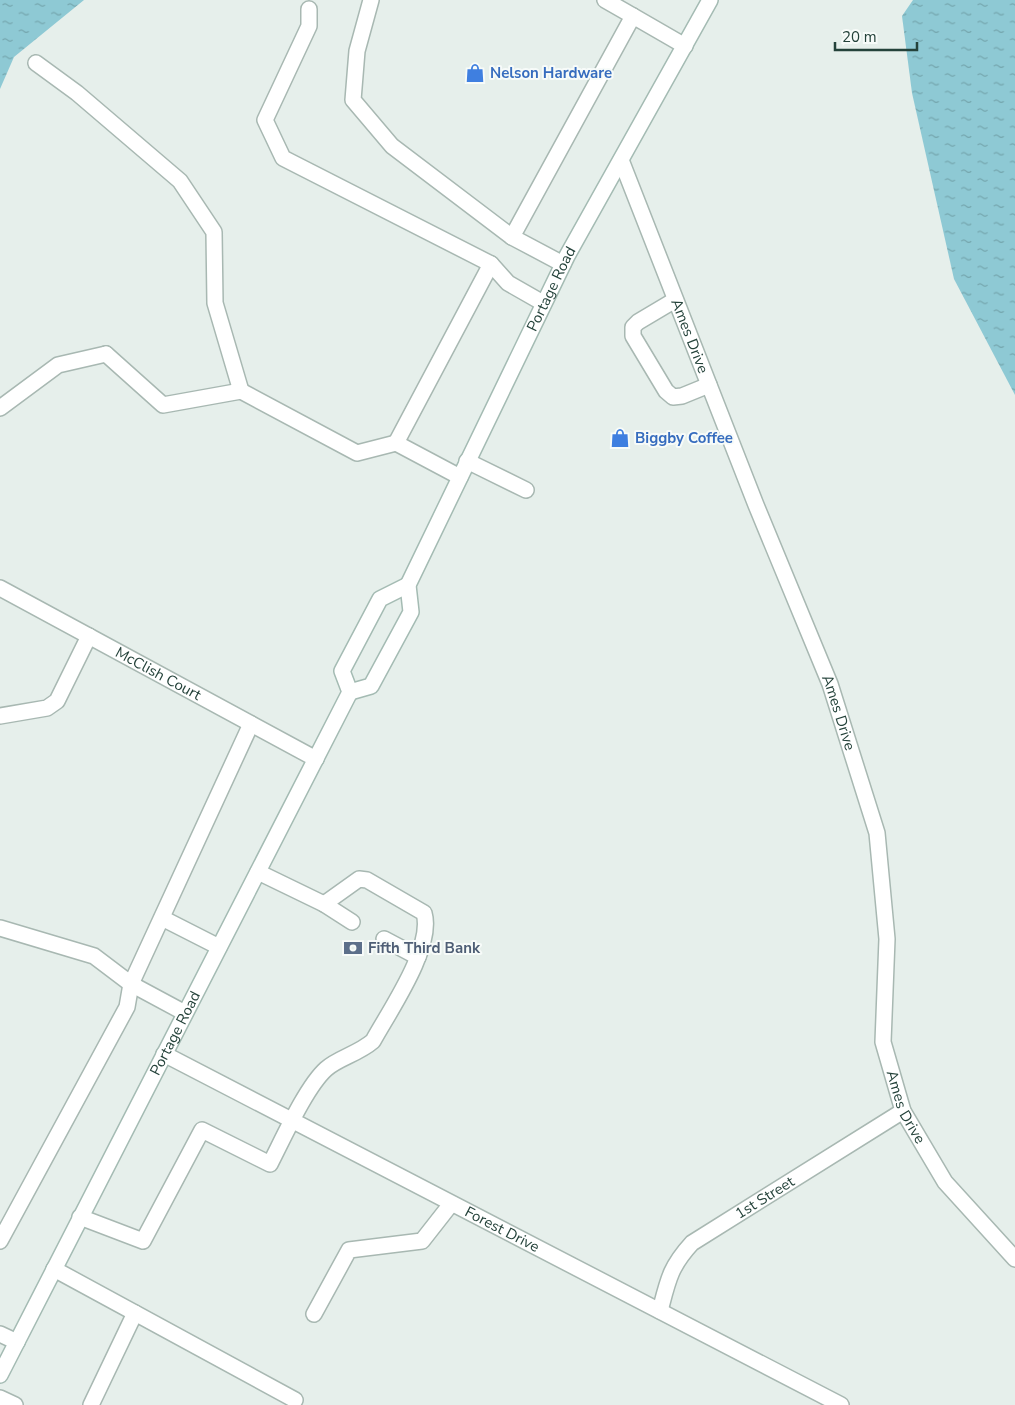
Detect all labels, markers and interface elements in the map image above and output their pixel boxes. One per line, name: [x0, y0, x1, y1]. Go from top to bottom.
scale bar: [835, 20, 918, 52]
text: 20 m: [842, 27, 877, 47]
shop icon: Nelson Hardware: [464, 62, 486, 84]
place label: Nelson Hardware: [490, 63, 612, 83]
street label: Portage Road: [522, 243, 580, 335]
street label: Ames Drive: [666, 296, 713, 376]
shop icon: Biggby Coffee: [609, 427, 631, 449]
place label: Biggby Coffee: [635, 428, 733, 448]
street label: McClish Court: [112, 642, 205, 705]
street label: Ames Drive: [817, 671, 860, 753]
bank icon: Fifth Third Bank: [342, 937, 364, 959]
place label: Fifth Third Bank: [368, 938, 481, 958]
street label: Portage Road: [145, 988, 205, 1079]
street label: Ames Drive: [882, 1068, 930, 1147]
street label: 1st Street: [731, 1171, 799, 1224]
street label: Forest Drive: [461, 1202, 543, 1257]

